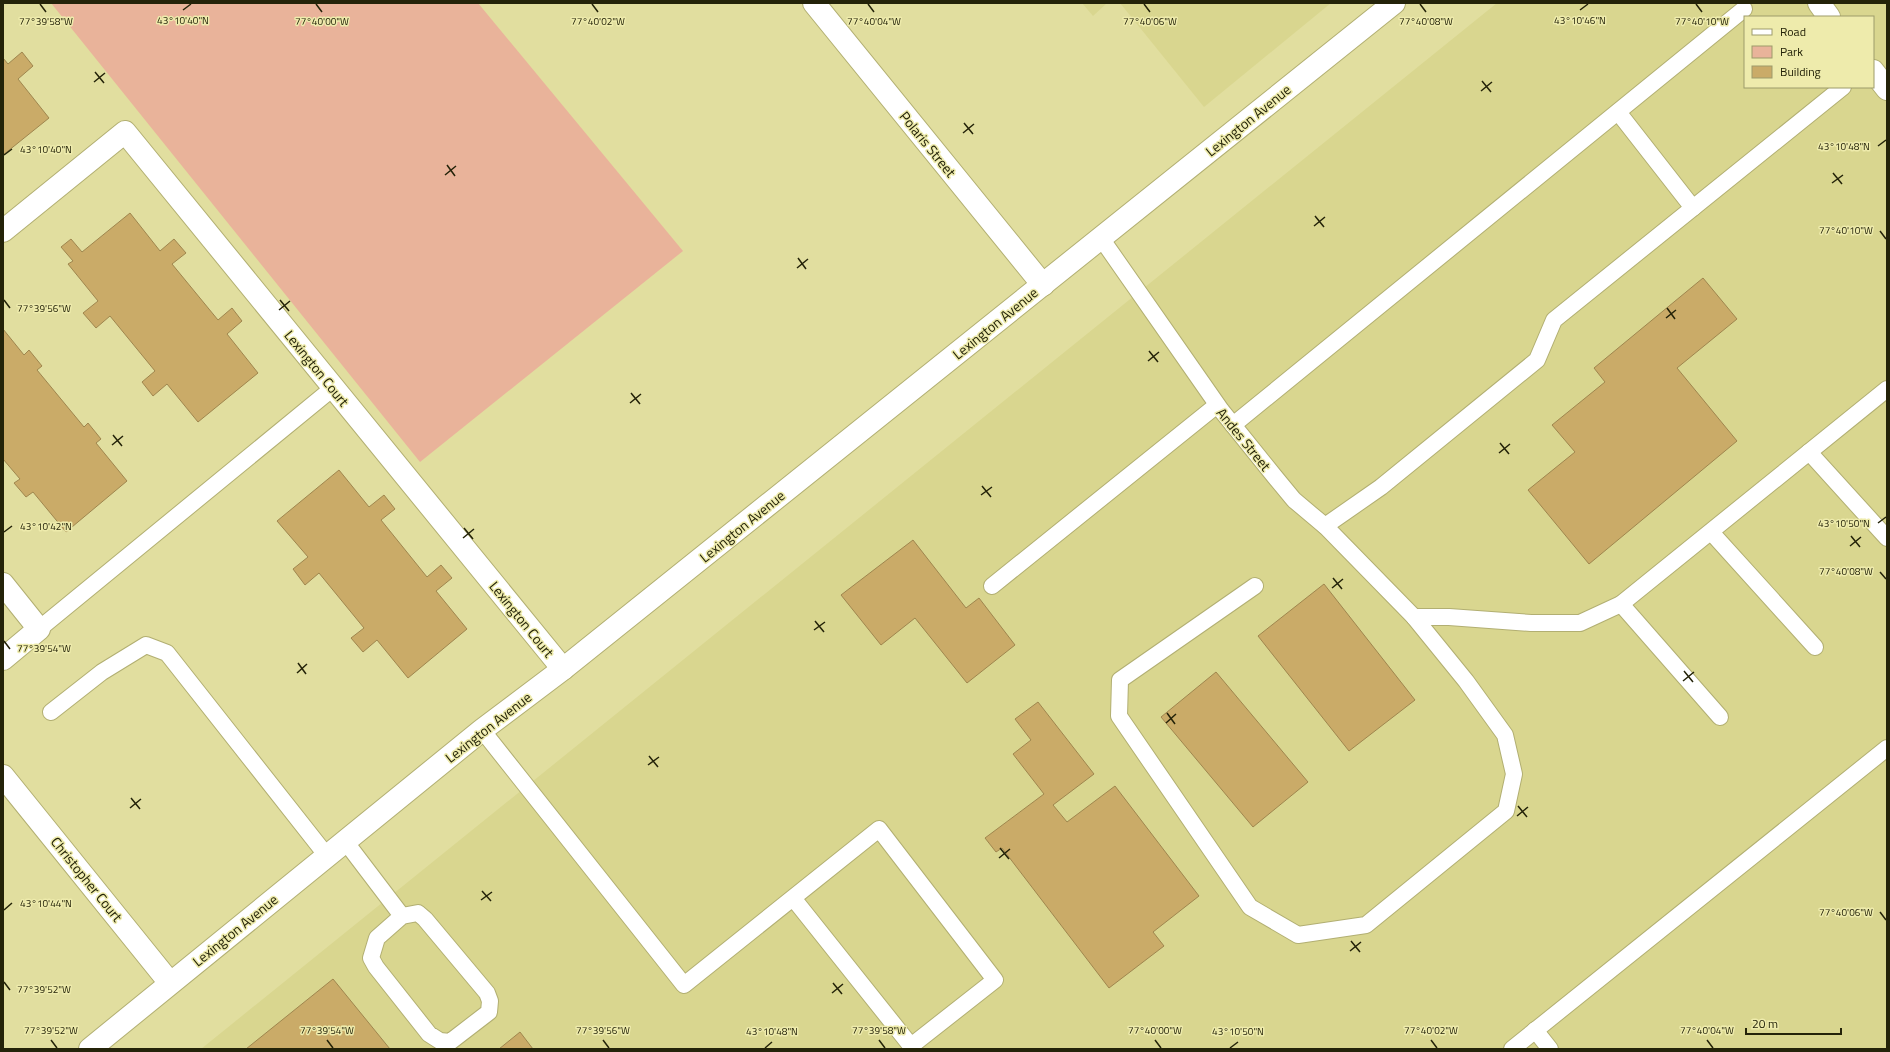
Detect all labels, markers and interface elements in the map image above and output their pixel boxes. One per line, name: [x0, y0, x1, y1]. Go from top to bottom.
text: 43°10'40"N: [157, 13, 209, 28]
text: 43°10'46"N: [1554, 13, 1606, 28]
text: 77°39'58"W: [19, 14, 73, 29]
text: 77°40'00"W: [295, 14, 349, 29]
text: 77°40'02"W: [571, 14, 625, 29]
text: 77°40'04"W: [847, 14, 901, 29]
text: 77°40'06"W: [1123, 14, 1177, 29]
text: 77°40'08"W: [1399, 14, 1453, 29]
text: 77°40'10"W: [1675, 14, 1729, 29]
legend: [1744, 16, 1874, 88]
text: Road: [1780, 22, 1806, 41]
text: Park: [1780, 42, 1803, 61]
text: Building: [1780, 62, 1821, 81]
street label: Lexington Avenue: [1201, 79, 1295, 161]
street label: Polaris Street: [895, 107, 961, 182]
text: 43°10'48"N: [1818, 139, 1870, 154]
text: 43°10'40"N: [20, 142, 72, 157]
text: 77°40'10"W: [1819, 223, 1873, 238]
street label: Lexington Avenue: [948, 282, 1042, 364]
text: 77°39'56"W: [17, 301, 71, 316]
street label: Lexington Court: [280, 325, 354, 411]
street label: Andes Street: [1212, 403, 1276, 475]
street label: Lexington Avenue: [695, 485, 789, 567]
text: 43°10'50"N: [1818, 516, 1870, 531]
text: 43°10'42"N: [20, 519, 72, 534]
text: 77°40'08"W: [1819, 564, 1873, 579]
street label: Lexington Court: [485, 576, 559, 662]
text: 77°39'54"W: [17, 641, 71, 656]
street label: Lexington Avenue: [440, 687, 536, 767]
street label: Christopher Court: [46, 832, 128, 926]
street label: Lexington Avenue: [188, 889, 282, 971]
text: 43°10'44"N: [20, 896, 72, 911]
text: 77°40'06"W: [1819, 905, 1873, 920]
text: 77°39'52"W: [17, 982, 71, 997]
scale bar: [1746, 1010, 1841, 1036]
text: 20 m: [1752, 1014, 1778, 1033]
text: 77°39'52"W: [24, 1023, 78, 1038]
text: 77°39'54"W: [300, 1023, 354, 1038]
text: 77°39'56"W: [576, 1023, 630, 1038]
text: 77°39'58"W: [852, 1023, 906, 1038]
text: 77°40'00"W: [1128, 1023, 1182, 1038]
text: 77°40'02"W: [1404, 1023, 1458, 1038]
text: 77°40'04"W: [1680, 1023, 1734, 1038]
text: 43°10'48"N: [746, 1024, 798, 1039]
text: 43°10'50"N: [1212, 1024, 1264, 1039]

